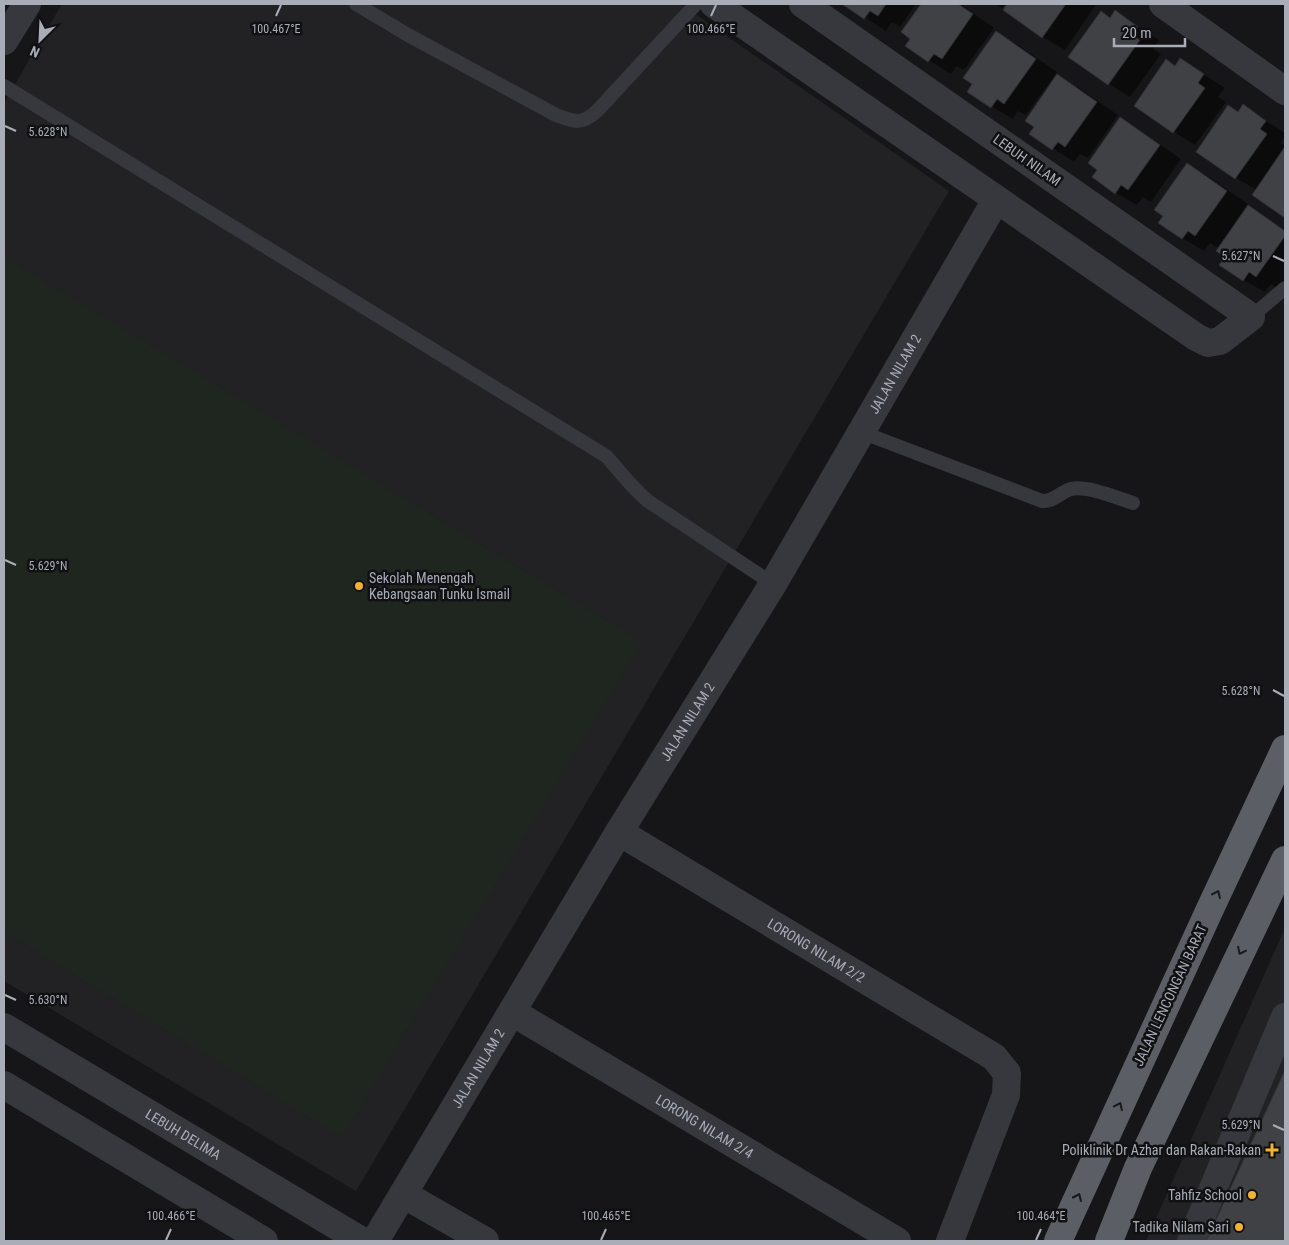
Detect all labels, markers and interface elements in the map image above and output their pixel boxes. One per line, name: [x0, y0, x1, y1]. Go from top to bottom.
north arrow: [15, 15, 65, 65]
scale bar: [1114, 15, 1185, 47]
text: 100.467°E: [251, 22, 301, 36]
text: 100.466°E: [686, 22, 736, 36]
text: 20 m: [1122, 24, 1152, 42]
text: N: [28, 43, 42, 61]
text: 5.628°N: [29, 125, 67, 139]
street label: LEBUH NILAM: [990, 131, 1064, 189]
text: 5.627°N: [1222, 249, 1260, 263]
street label: JALAN NILAM 2: [866, 331, 924, 417]
text: 5.629°N: [29, 559, 67, 573]
place label: Sekolah Menengah Kebangsaan Tunku Ismail: [369, 570, 510, 602]
marker: Sekolah Menengah Kebangsaan Tunku Ismail: [353, 580, 365, 592]
street label: JALAN NILAM 2: [657, 680, 718, 764]
text: 5.628°N: [1222, 684, 1260, 698]
one-way arrow: [1210, 891, 1220, 900]
street label: LORONG NILAM 2/2: [765, 915, 868, 986]
street label: JALAN LENCONGAN BARAT: [1130, 922, 1210, 1068]
one-way arrow: [1237, 946, 1247, 955]
text: 5.630°N: [29, 993, 67, 1007]
street label: JALAN NILAM 2: [448, 1026, 508, 1111]
street label: LORONG NILAM 2/4: [653, 1091, 756, 1162]
one-way arrow: [1113, 1102, 1124, 1111]
street label: LEBUH DELIMA: [143, 1106, 224, 1163]
text: 5.629°N: [1222, 1118, 1260, 1132]
place label: Poliklinik Dr Azhar dan Rakan-Rakan: [1062, 1142, 1261, 1158]
marker: Poliklinik Dr Azhar dan Rakan-Rakan: [1265, 1143, 1279, 1157]
place label: Tahfiz School: [1168, 1187, 1242, 1203]
marker: Tahfiz School: [1246, 1189, 1258, 1201]
one-way arrow: [1071, 1193, 1082, 1202]
text: 100.466°E: [146, 1209, 196, 1223]
text: 100.465°E: [581, 1209, 631, 1223]
text: 100.464°E: [1016, 1209, 1066, 1223]
place label: Tadika Nilam Sari: [1132, 1219, 1229, 1235]
marker: Tadika Nilam Sari: [1233, 1221, 1245, 1233]

